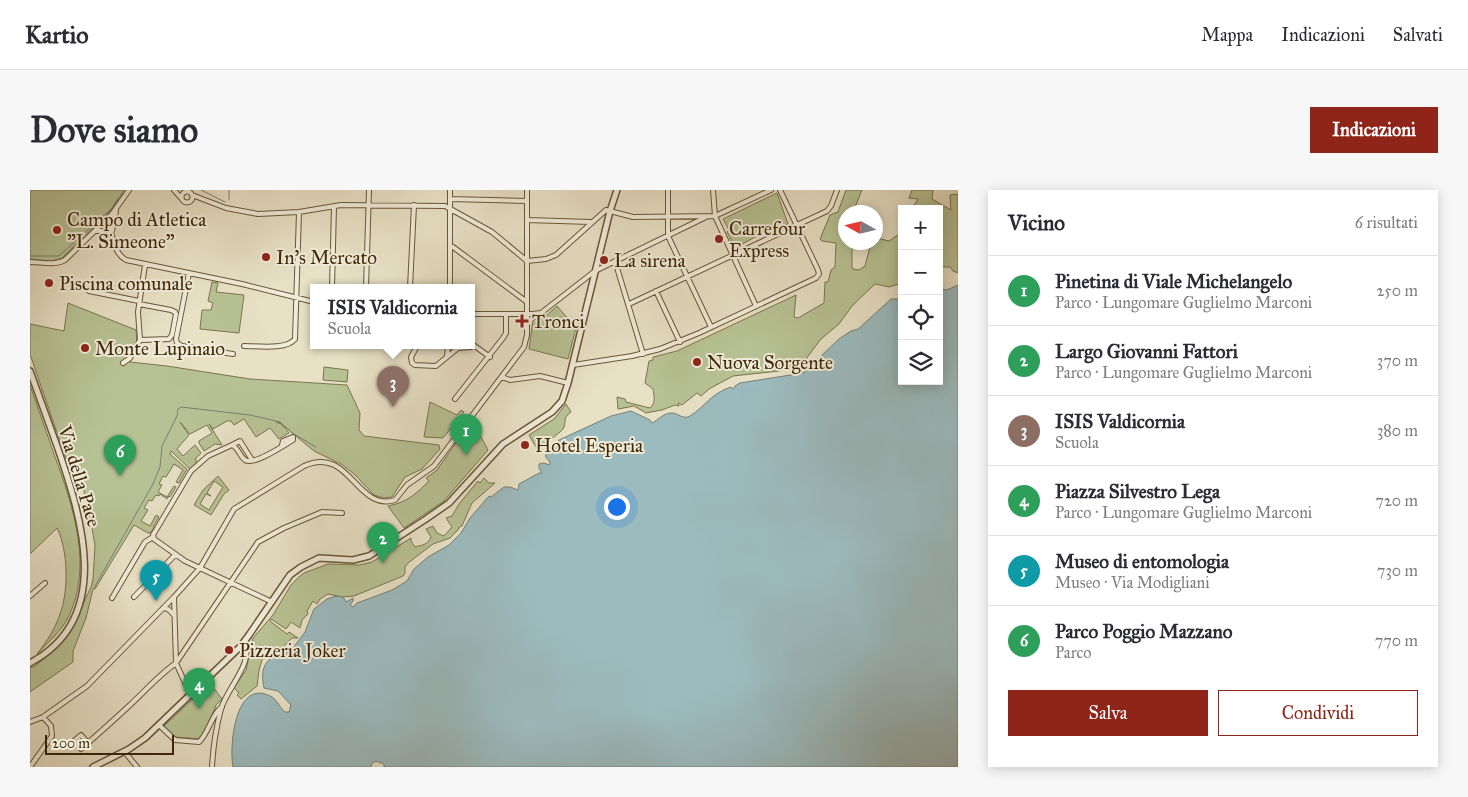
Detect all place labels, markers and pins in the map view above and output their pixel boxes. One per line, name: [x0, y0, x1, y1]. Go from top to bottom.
place label: Campo di Atletica "L. Simeone": [67, 208, 207, 253]
place label: Carrefour Express: [729, 217, 806, 262]
marker: Campo di Atletica "L. Simeone": [51, 224, 63, 236]
marker: Carrefour Express: [713, 233, 725, 245]
place label: In's Mercato: [276, 246, 377, 269]
place label: La sirena: [614, 249, 686, 272]
marker: In's Mercato: [260, 251, 272, 263]
marker: La sirena: [598, 254, 610, 266]
place label: Piscina comunale: [59, 272, 193, 295]
marker: Piscina comunale: [43, 277, 55, 289]
place label: Tronci: [532, 310, 585, 333]
marker: Tronci: [516, 315, 528, 327]
place label: Monte Lupinaio: [95, 337, 225, 360]
marker: Monte Lupinaio: [79, 342, 91, 354]
place label: Nuova Sorgente: [707, 351, 833, 375]
marker: Nuova Sorgente: [691, 356, 703, 368]
pin: 3: [377, 366, 409, 407]
pin: 1: [450, 414, 482, 455]
place label: Hotel Esperia: [535, 434, 644, 457]
pin: 6: [104, 435, 136, 476]
marker: Hotel Esperia: [519, 439, 531, 451]
pin: 2: [367, 522, 399, 563]
pin: 5: [140, 560, 172, 601]
place label: Pizzeria Joker: [239, 639, 347, 663]
marker: Pizzeria Joker: [223, 644, 235, 656]
pin: 4: [183, 668, 215, 709]

